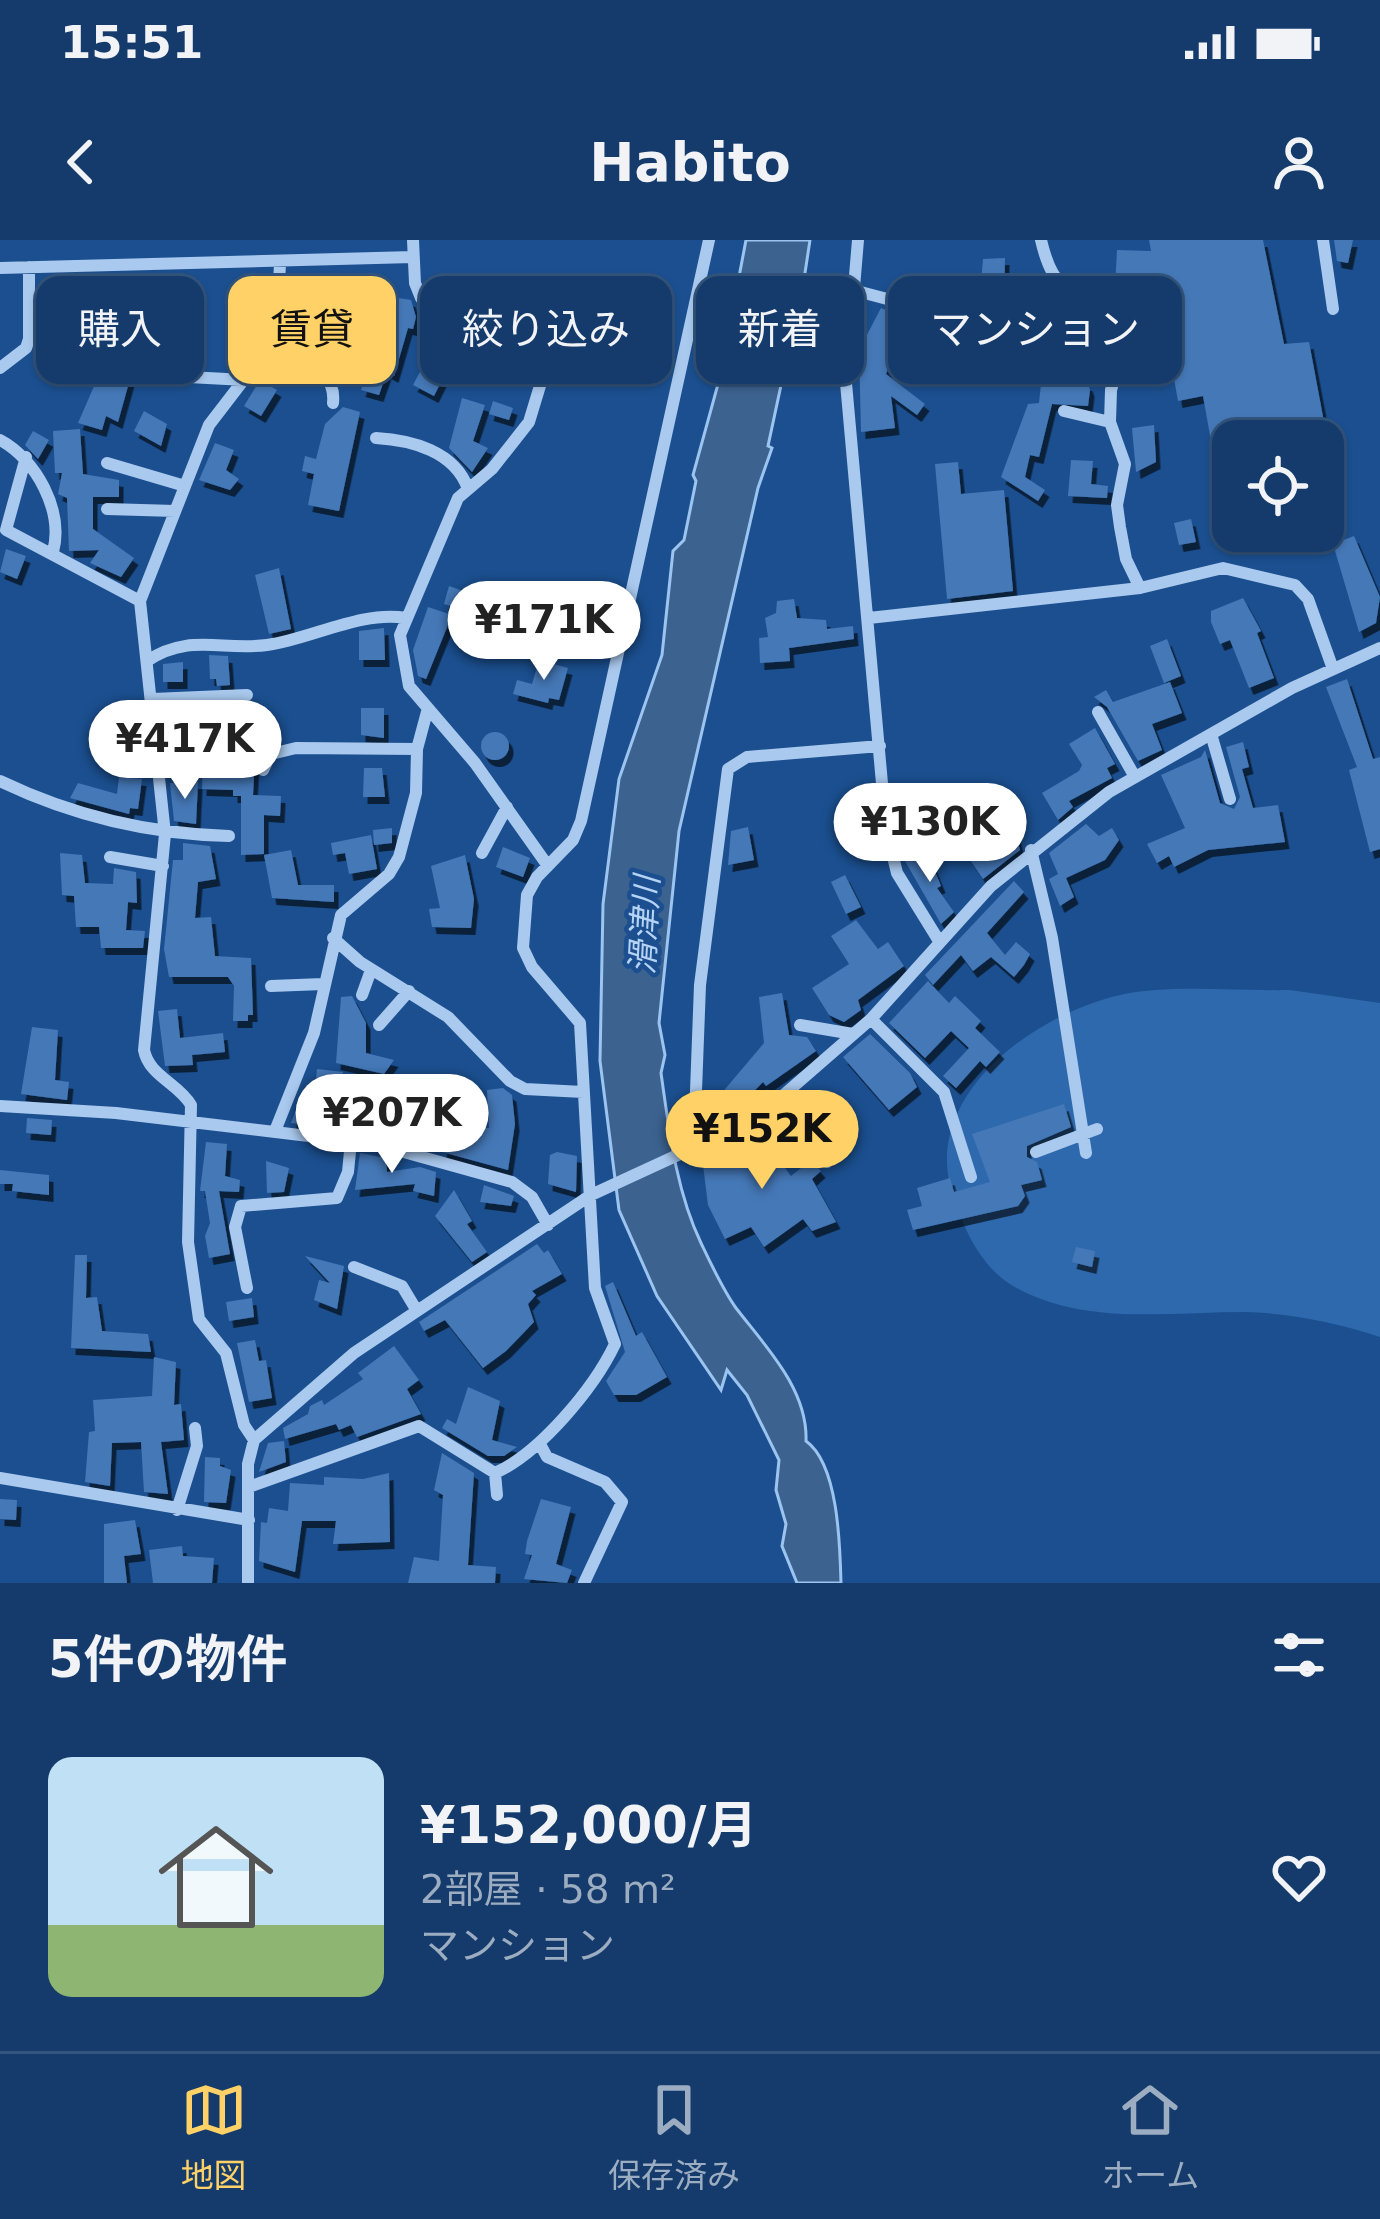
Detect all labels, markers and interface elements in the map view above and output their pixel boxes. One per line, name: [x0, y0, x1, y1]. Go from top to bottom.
text: 15:51: [60, 16, 203, 69]
icon: back: [48, 129, 114, 195]
icon: person: [1266, 129, 1332, 195]
text: Habito: [589, 131, 791, 194]
chip: 購入: [36, 276, 204, 384]
chip: 賃貸: [228, 276, 396, 384]
chip: 絞り込み: [420, 276, 672, 384]
chip: 新着: [696, 276, 864, 384]
chip: マンション: [888, 276, 1182, 384]
map controls: [1212, 420, 1344, 552]
button: locate: [1212, 420, 1344, 552]
pin: ¥171K: [460, 581, 628, 683]
text: ¥171K: [475, 597, 613, 642]
pin: ¥417K: [101, 700, 269, 802]
text: ¥417K: [116, 716, 254, 761]
pin: ¥130K: [846, 783, 1014, 885]
text: ¥130K: [861, 799, 999, 844]
water label: 滑津川: [622, 872, 667, 975]
pin: ¥207K: [308, 1074, 476, 1176]
text: ¥207K: [323, 1090, 461, 1135]
pin: ¥152K: [678, 1090, 846, 1192]
text: ¥152K: [693, 1106, 831, 1151]
icon: filters: [1266, 1622, 1332, 1688]
text: 5件の物件: [48, 1630, 288, 1689]
text: ¥152,000/月: [420, 1796, 757, 1855]
icon: home: [144, 1805, 288, 1949]
icon: heart: [1266, 1844, 1332, 1910]
text: 2部屋 · 58 m²: [420, 1867, 676, 1912]
text: マンション: [420, 1923, 615, 1968]
tab: 地図: [181, 2077, 247, 2197]
tab: 保存済み: [608, 2077, 740, 2197]
tab: ホーム: [1101, 2077, 1199, 2197]

